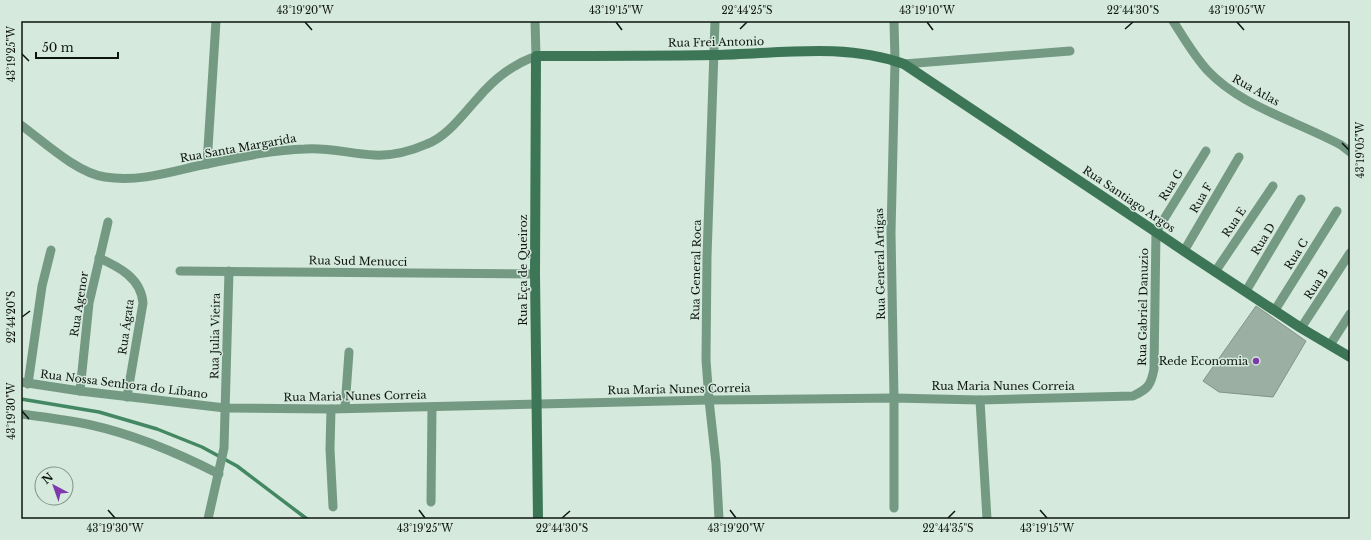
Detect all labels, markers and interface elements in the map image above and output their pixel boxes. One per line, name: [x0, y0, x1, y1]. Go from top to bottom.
text: 43°19'20"W: [276, 4, 334, 17]
text: 43°19'15"W: [589, 4, 643, 17]
text: 22°44'25"S: [721, 4, 773, 17]
text: 43°19'10"W: [899, 4, 955, 17]
text: 22°44'30"S: [1107, 4, 1159, 17]
text: 43°19'05"W: [1209, 4, 1266, 17]
text: 43°19'25"W: [5, 26, 18, 82]
scale bar: [36, 34, 118, 60]
street label: Rua Frei Antonio: [668, 34, 764, 50]
text: 50 m: [42, 40, 74, 55]
street label: Rua Atlas: [1230, 71, 1282, 109]
text: 43°19'05"W: [1354, 121, 1367, 178]
street label: Rua Santa Margarida: [179, 131, 298, 165]
street label: Rua Santiago Argos: [1080, 163, 1178, 235]
street label: Rua G: [1156, 166, 1186, 203]
street label: Rua F: [1187, 180, 1216, 216]
street label: Rua E: [1219, 204, 1249, 240]
street label: Rua General Artigas: [872, 208, 888, 320]
street label: Rua Eça de Queiroz: [516, 214, 530, 326]
street label: Rua General Roca: [688, 219, 704, 320]
street label: Rua D: [1248, 220, 1278, 258]
street label: Rua C: [1281, 236, 1311, 272]
street label: Rua Gabriel Danuzio: [1135, 248, 1151, 366]
street label: Rua Sud Menucci: [309, 253, 408, 269]
street label: Rua B: [1301, 266, 1331, 302]
street label: Rua Agenor: [67, 270, 91, 338]
text: 22°44'20"S: [5, 291, 18, 343]
street label: Rua Julia Vieira: [207, 292, 223, 379]
street label: Rua Ágata: [115, 297, 137, 356]
place label: Rede Economia: [1159, 354, 1249, 368]
marker: Rede Economia: [1251, 356, 1261, 366]
street label: Rua Nossa Senhora do Líbano: [39, 367, 209, 401]
street label: Rua Maria Nunes Correia: [932, 379, 1075, 393]
street label: Rua Maria Nunes Correia: [607, 381, 751, 397]
text: 43°19'30"W: [5, 382, 18, 440]
street label: Rua Maria Nunes Correia: [283, 388, 427, 404]
north arrow: [34, 466, 74, 506]
text: N: [39, 469, 56, 487]
text: 43°19'30"W: [86, 522, 144, 535]
text: 43°19'25"W: [397, 522, 453, 535]
text: 22°44'30"S: [536, 522, 588, 535]
text: 43°19'20"W: [707, 522, 765, 535]
text: 22°44'35"S: [922, 522, 974, 535]
text: 43°19'15"W: [1020, 522, 1074, 535]

